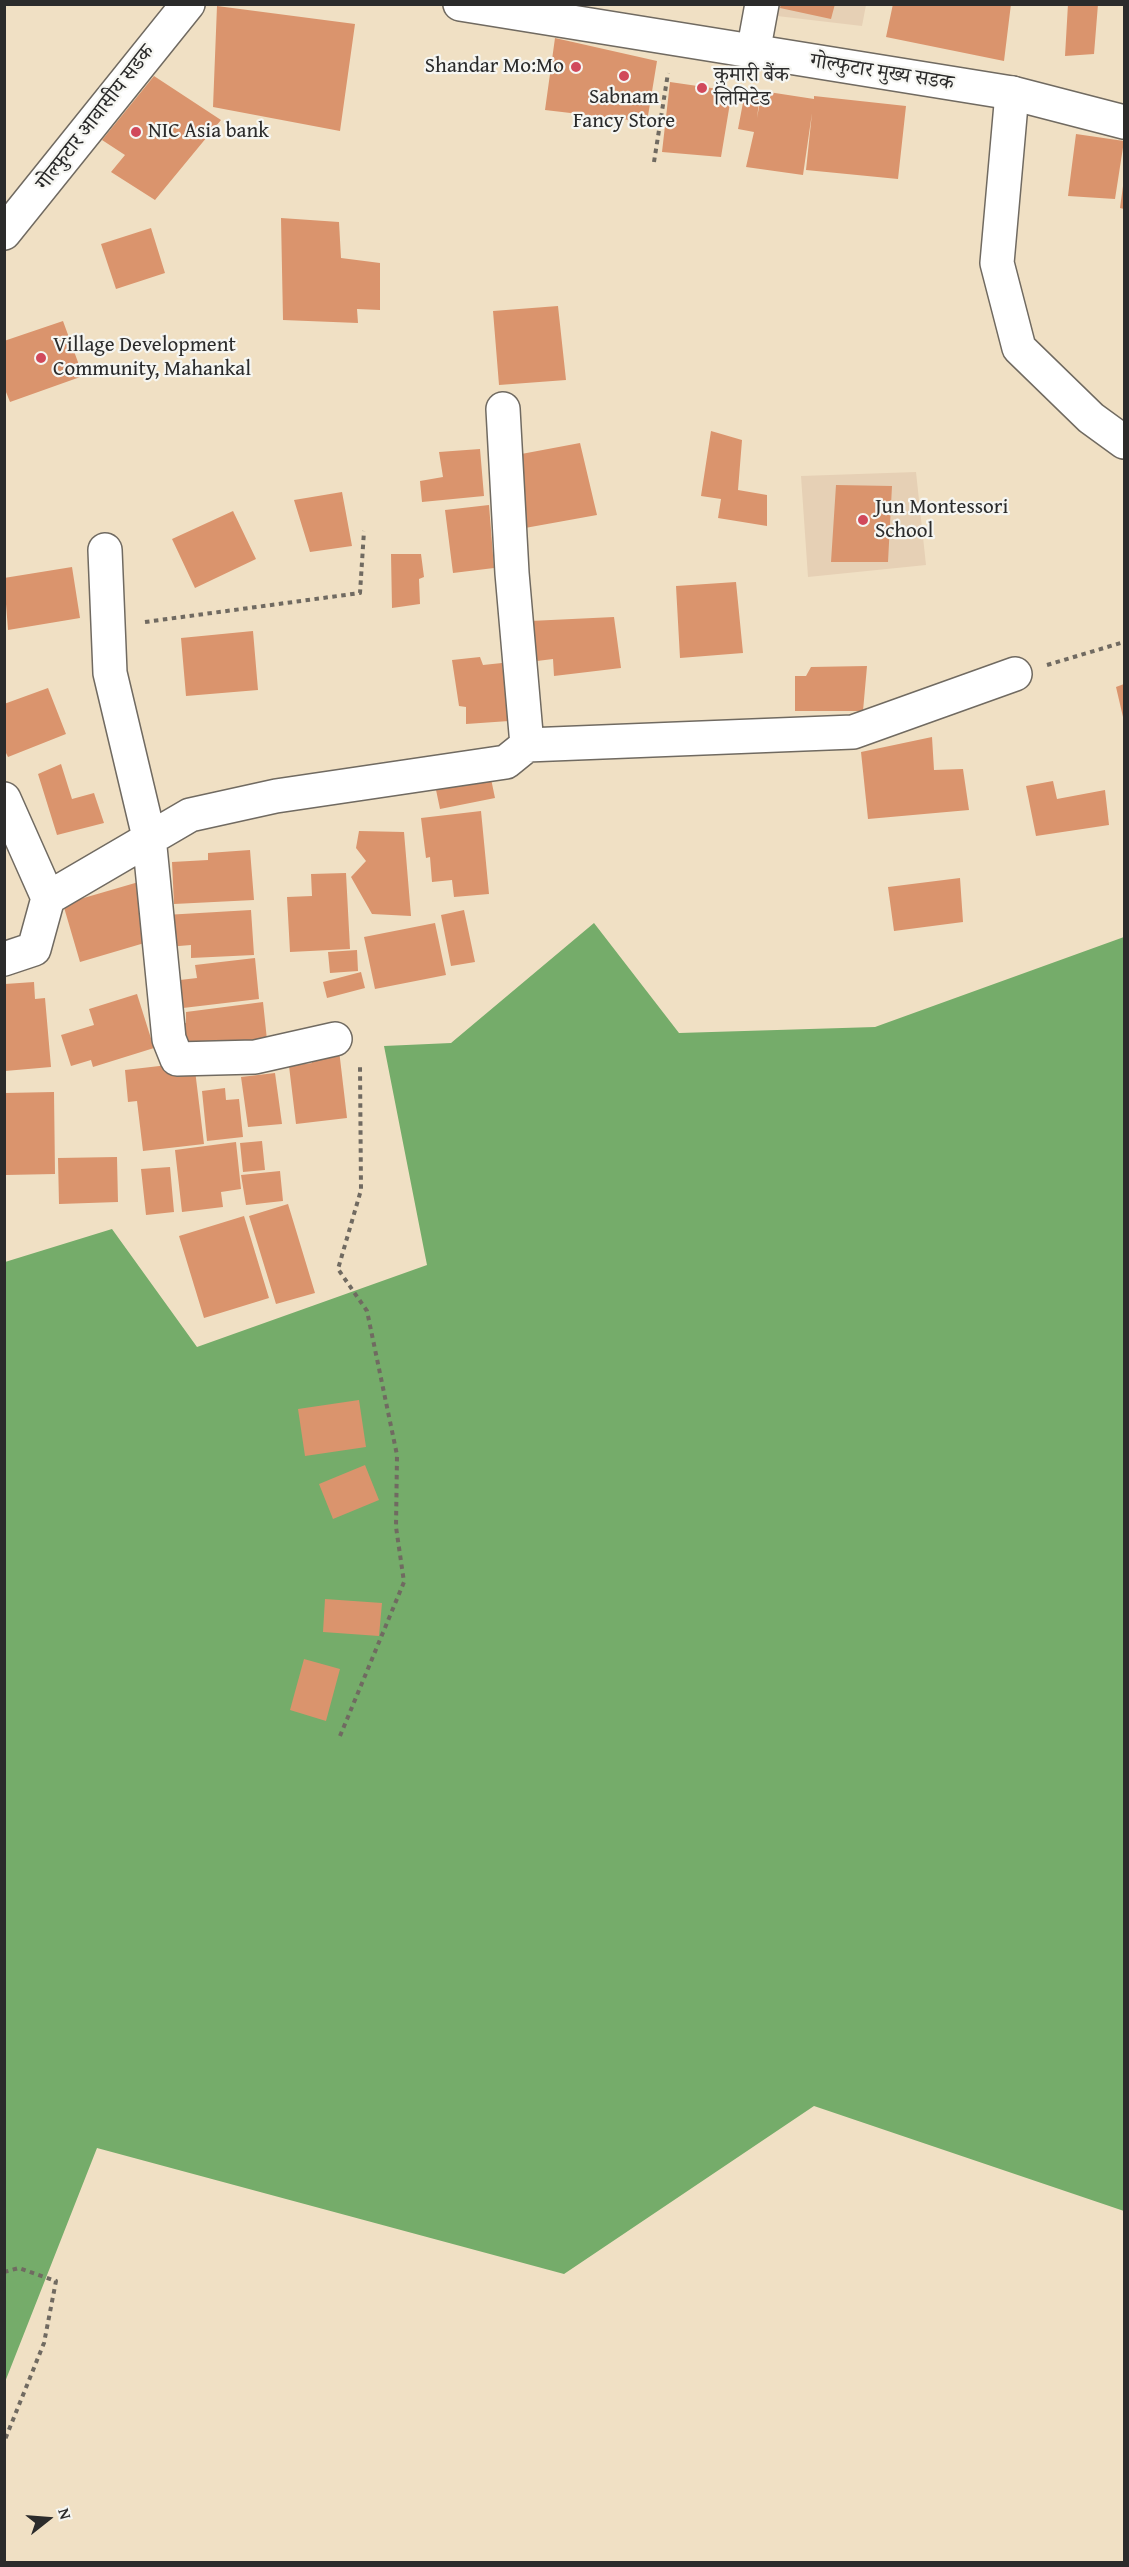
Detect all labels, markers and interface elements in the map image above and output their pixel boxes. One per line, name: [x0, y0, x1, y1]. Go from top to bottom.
street label: गोल्फुटार आवासीय सडक: [31, 40, 161, 196]
street label: गोल्फुटार मुख्य सडक: [808, 49, 956, 97]
place label: Shandar Mo:Mo: [425, 54, 564, 80]
marker: Shandar Mo:Mo: [569, 60, 583, 74]
place label: कुमारी बैंक लिमिटेड: [714, 63, 789, 113]
marker: Sabnam Fancy Store: [617, 69, 631, 83]
marker: कुमारी बैंक लिमिटेड: [695, 81, 709, 95]
place label: Sabnam Fancy Store: [573, 85, 675, 135]
place label: NIC Asia bank: [148, 119, 269, 145]
marker: NIC Asia bank: [129, 125, 143, 139]
place label: Village Development Community, Mahankal: [53, 333, 251, 383]
marker: Village Development Community, Mahankal: [34, 351, 48, 365]
place label: Jun Montessori School: [875, 495, 1008, 545]
marker: Jun Montessori School: [856, 513, 870, 527]
north arrow: [18, 2489, 78, 2549]
text: N: [52, 2505, 78, 2522]

